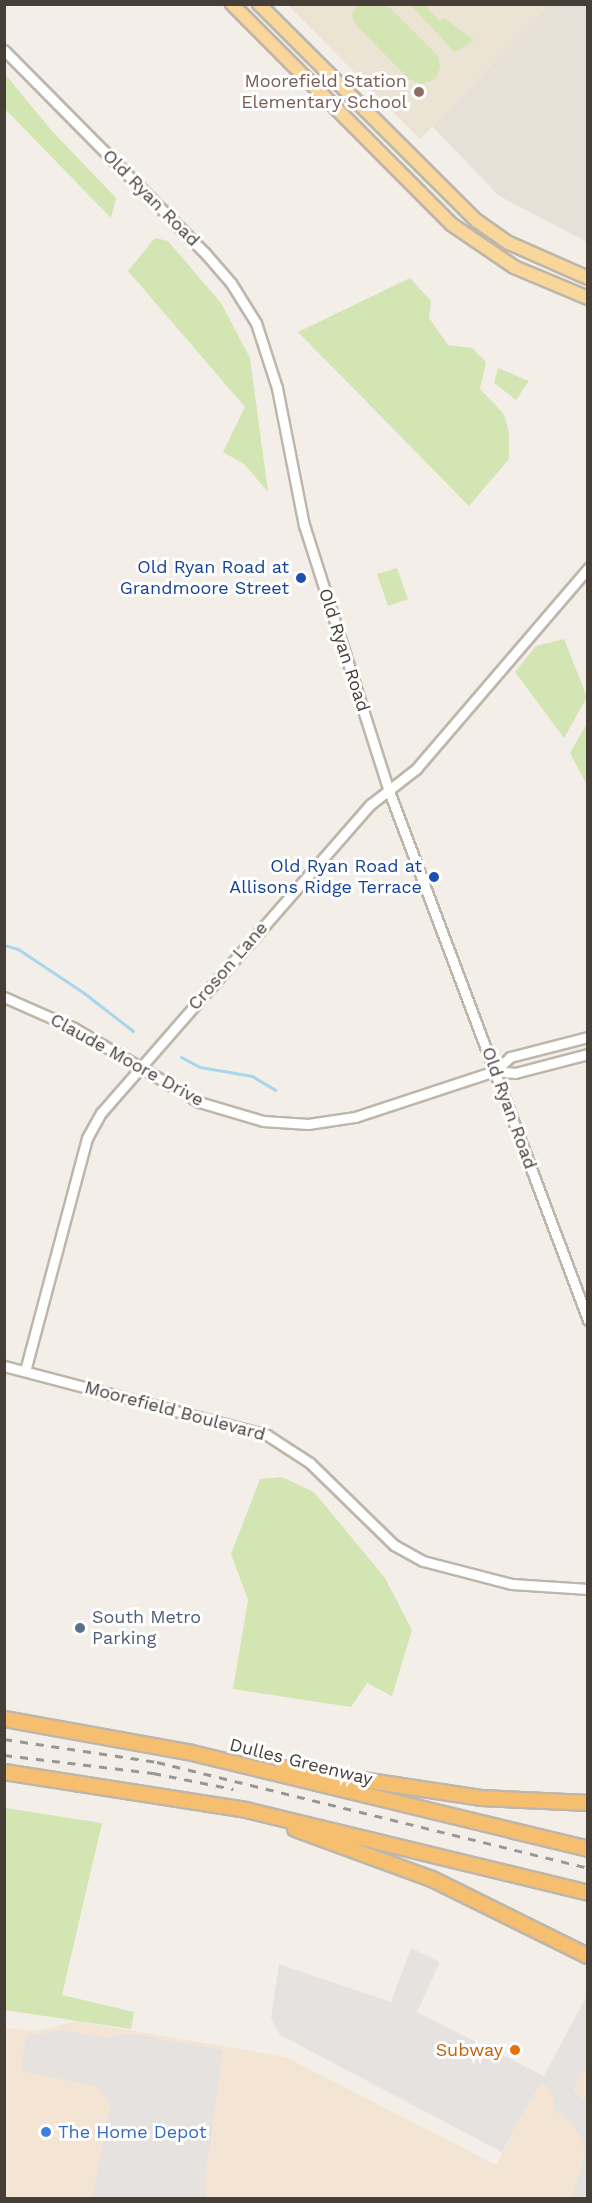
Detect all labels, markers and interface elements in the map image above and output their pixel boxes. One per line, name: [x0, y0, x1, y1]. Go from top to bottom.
place label: Moorefield Station Elementary School: [241, 71, 407, 113]
marker: Moorefield Station Elementary School: [412, 85, 426, 99]
street label: Old Ryan Road: [98, 145, 204, 251]
place label: Old Ryan Road at Grandmoore Street: [120, 557, 289, 600]
marker: Old Ryan Road at Grandmoore Street: [294, 571, 308, 585]
street label: Old Ryan Road: [314, 586, 374, 714]
place label: Old Ryan Road at Allisons Ridge Terrace: [229, 856, 422, 898]
marker: Old Ryan Road at Allisons Ridge Terrace: [427, 870, 441, 884]
street label: Croson Lane: [184, 917, 272, 1015]
street label: Claude Moore Drive: [46, 1009, 208, 1111]
street label: Old Ryan Road: [477, 1044, 541, 1172]
street label: Moorefield Boulevard: [82, 1376, 268, 1446]
place label: South Metro Parking: [92, 1607, 201, 1650]
marker: South Metro Parking: [73, 1621, 87, 1635]
street label: Dulles Greenway: [227, 1734, 375, 1790]
place label: Subway: [436, 2039, 503, 2061]
marker: Subway: [508, 2043, 522, 2057]
place label: The Home Depot: [58, 2121, 207, 2143]
marker: The Home Depot: [39, 2125, 53, 2139]

